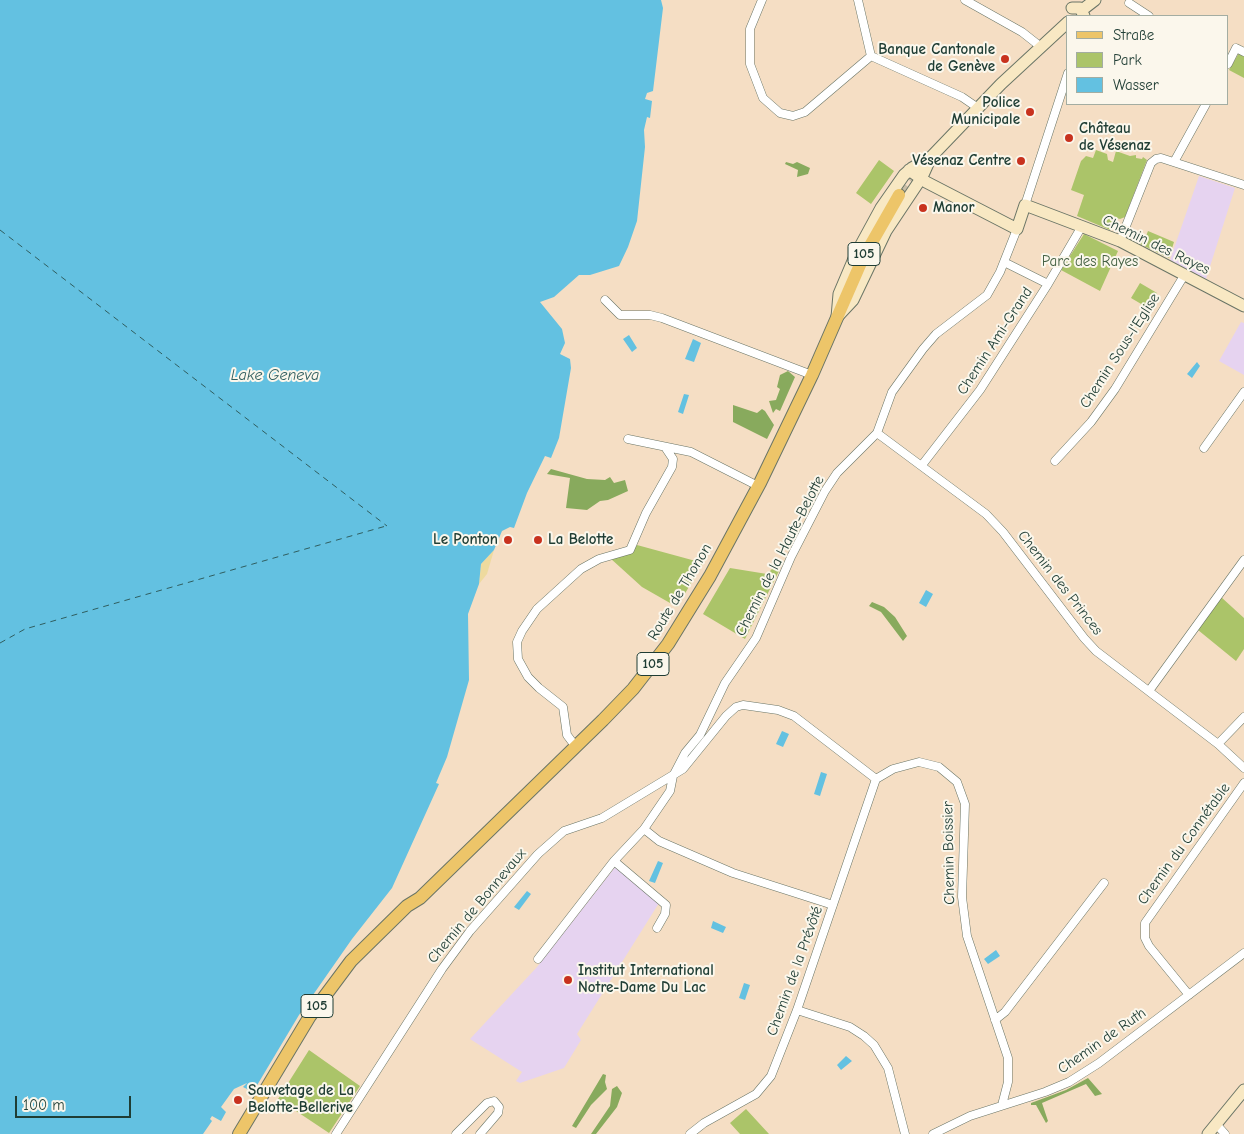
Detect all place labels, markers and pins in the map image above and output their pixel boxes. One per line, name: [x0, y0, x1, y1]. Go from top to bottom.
place label: Banque Cantonale de Genève: [878, 41, 995, 76]
marker: Banque Cantonale de Genève: [999, 53, 1011, 65]
place label: Police Municipale: [951, 94, 1020, 129]
marker: Police Municipale: [1024, 106, 1036, 118]
place label: Château de Vésenaz: [1079, 120, 1150, 155]
marker: Château de Vésenaz: [1063, 132, 1075, 144]
place label: Vésenaz Centre: [912, 152, 1011, 170]
marker: Vésenaz Centre: [1015, 155, 1027, 167]
place label: Manor: [933, 199, 975, 217]
marker: Manor: [917, 202, 929, 214]
place label: Le Ponton: [433, 531, 498, 549]
place label: La Belotte: [548, 531, 613, 549]
marker: Le Ponton: [502, 534, 514, 546]
marker: La Belotte: [532, 534, 544, 546]
place label: Institut International Notre-Dame Du Lac: [578, 962, 714, 997]
marker: Institut International Notre-Dame Du Lac: [562, 974, 574, 986]
place label: Sauvetage de La Belotte-Bellerive: [248, 1082, 354, 1117]
marker: Sauvetage de La Belotte-Bellerive: [232, 1094, 244, 1106]

